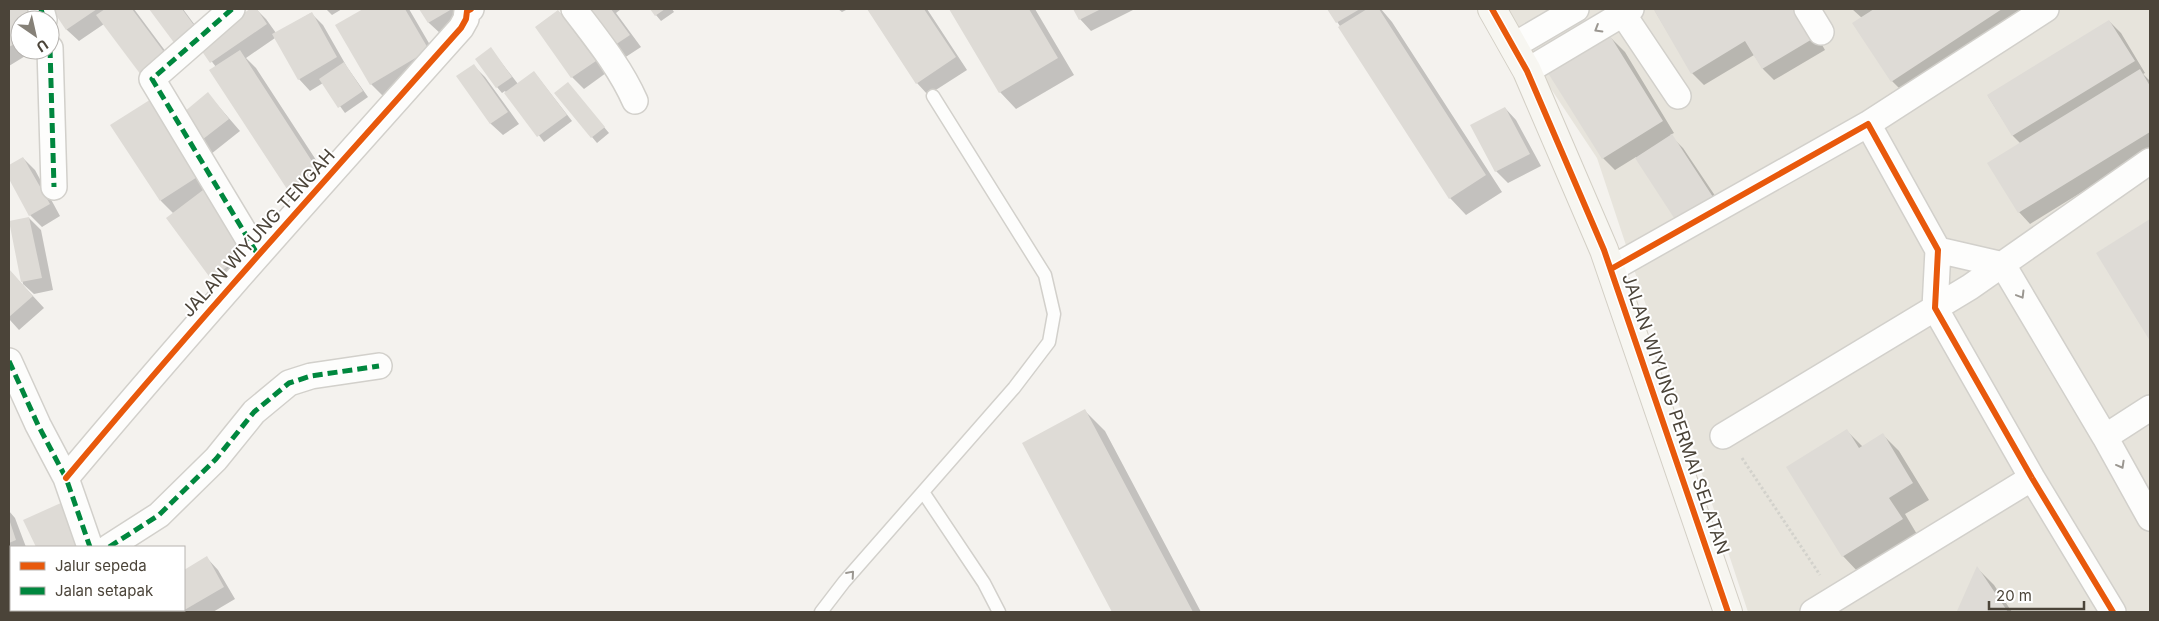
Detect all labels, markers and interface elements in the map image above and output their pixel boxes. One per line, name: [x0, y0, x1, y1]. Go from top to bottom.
north arrow: [10, 10, 60, 60]
one-way arrow: [1594, 22, 1603, 32]
text: U: [34, 36, 52, 56]
street label: JALAN WIYUNG TENGAH: [177, 145, 339, 321]
street label: JALAN WIYUNG PERMAI SELATAN: [1618, 271, 1734, 557]
one-way arrow: [2014, 290, 2024, 299]
one-way arrow: [2115, 460, 2125, 469]
legend: [10, 546, 185, 611]
text: Jalur sepeda: [55, 556, 147, 575]
one-way arrow: [845, 571, 854, 580]
scale bar: [1989, 578, 2084, 610]
text: Jalan setapak: [55, 581, 154, 600]
text: 20 m: [1996, 586, 2032, 605]

